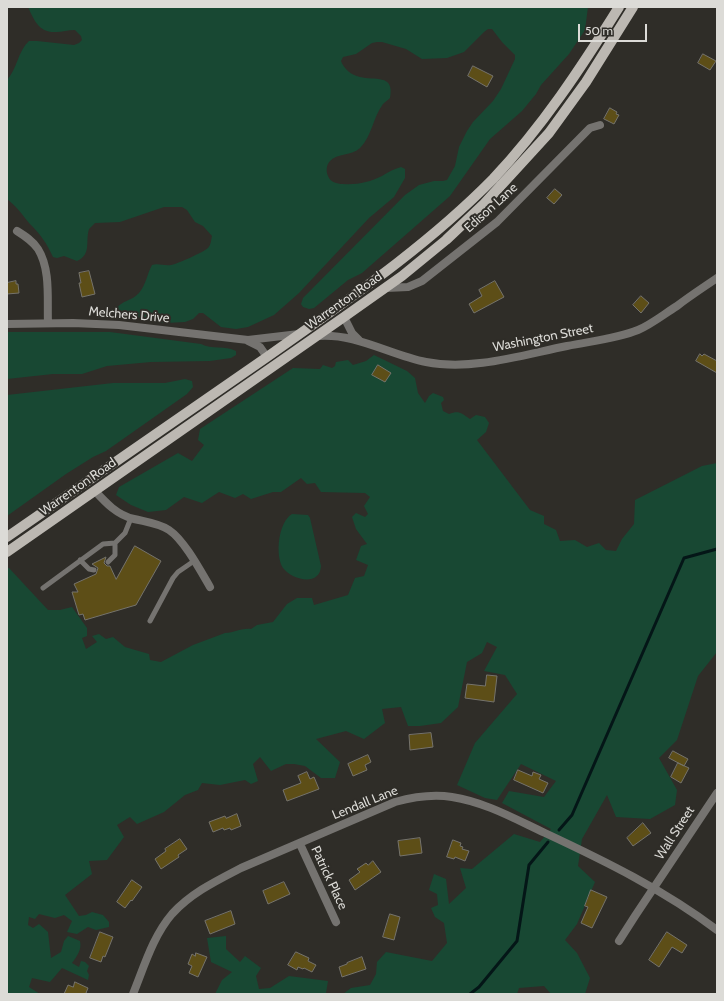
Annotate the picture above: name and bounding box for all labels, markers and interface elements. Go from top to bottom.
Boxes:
scale bar [580,16,649,42]
text: 50 m [585,23,613,38]
street label: Edison Lane [461,180,521,236]
street label: Warrenton Road [303,269,385,333]
street label: Melchers Drive [88,304,170,326]
street label: Washington Street [491,321,595,355]
street label: Warrenton Road [37,455,119,519]
street label: Lendall Lane [330,783,400,823]
street label: Wall Street [652,803,698,863]
street label: Patrick Place [307,844,351,912]

